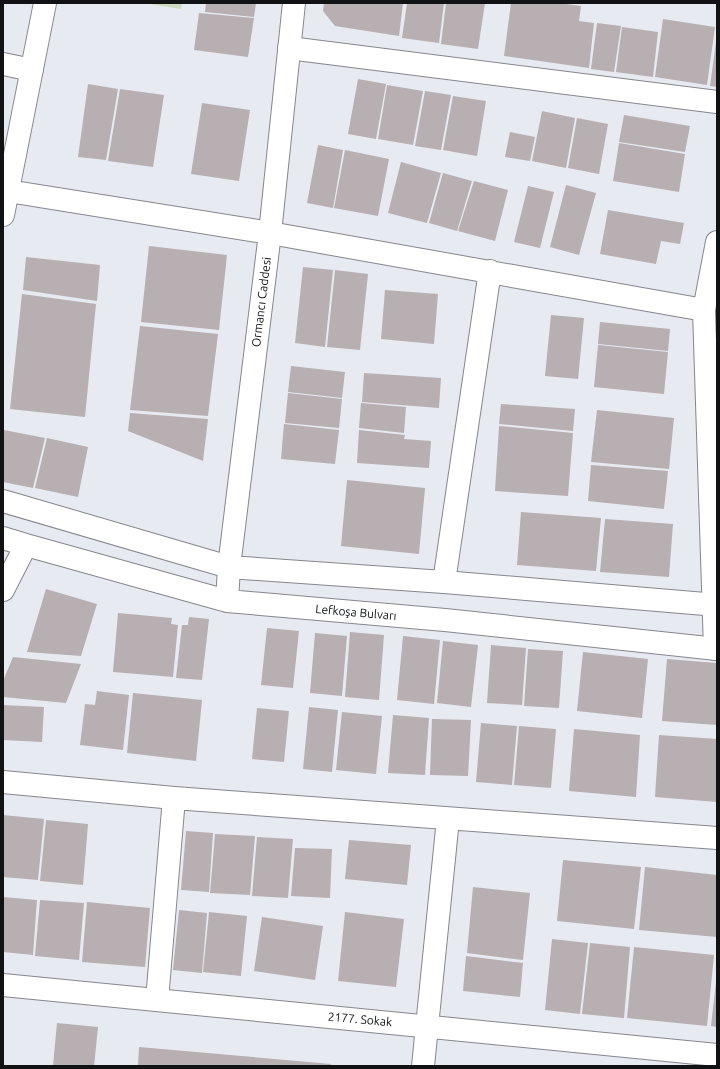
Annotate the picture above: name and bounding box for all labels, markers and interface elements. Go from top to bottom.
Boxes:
street label: Ormancı Caddesi [249,256,273,348]
street label: Lefkoşa Bulvarı [315,602,397,622]
street label: 2177. Sokak [327,1010,393,1028]

